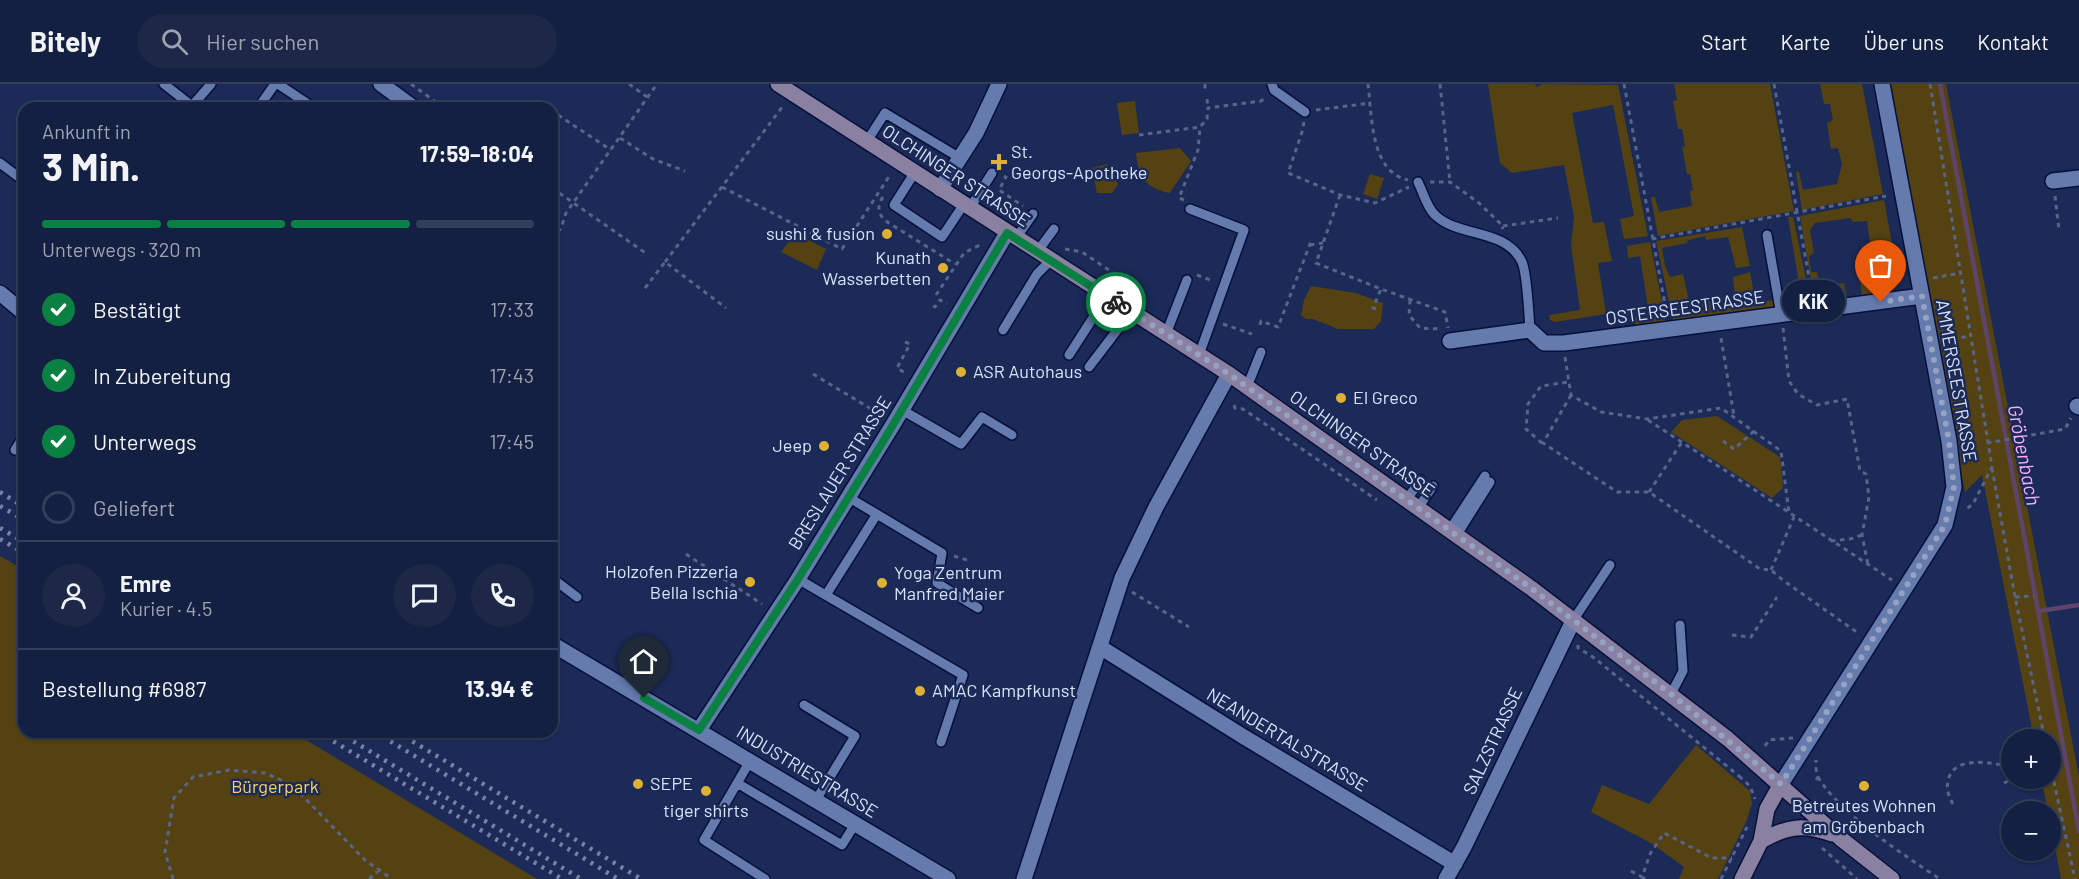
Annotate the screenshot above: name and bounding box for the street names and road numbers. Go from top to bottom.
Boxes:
street label: OLCHINGER STRASSE [879,119,1035,231]
street label: OSTERSEESTRASSE [1604,285,1766,329]
street label: AMMERSEESTRASSE [1932,298,1982,464]
street label: OLCHINGER STRASSE [1286,385,1439,501]
street label: BRESLAUER STRASSE [783,392,895,553]
street label: NEANDERTALSTRASSE [1203,683,1372,796]
street label: SALZSTRASSE [1458,683,1527,798]
street label: INDUSTRIESTRASSE [733,720,882,822]

